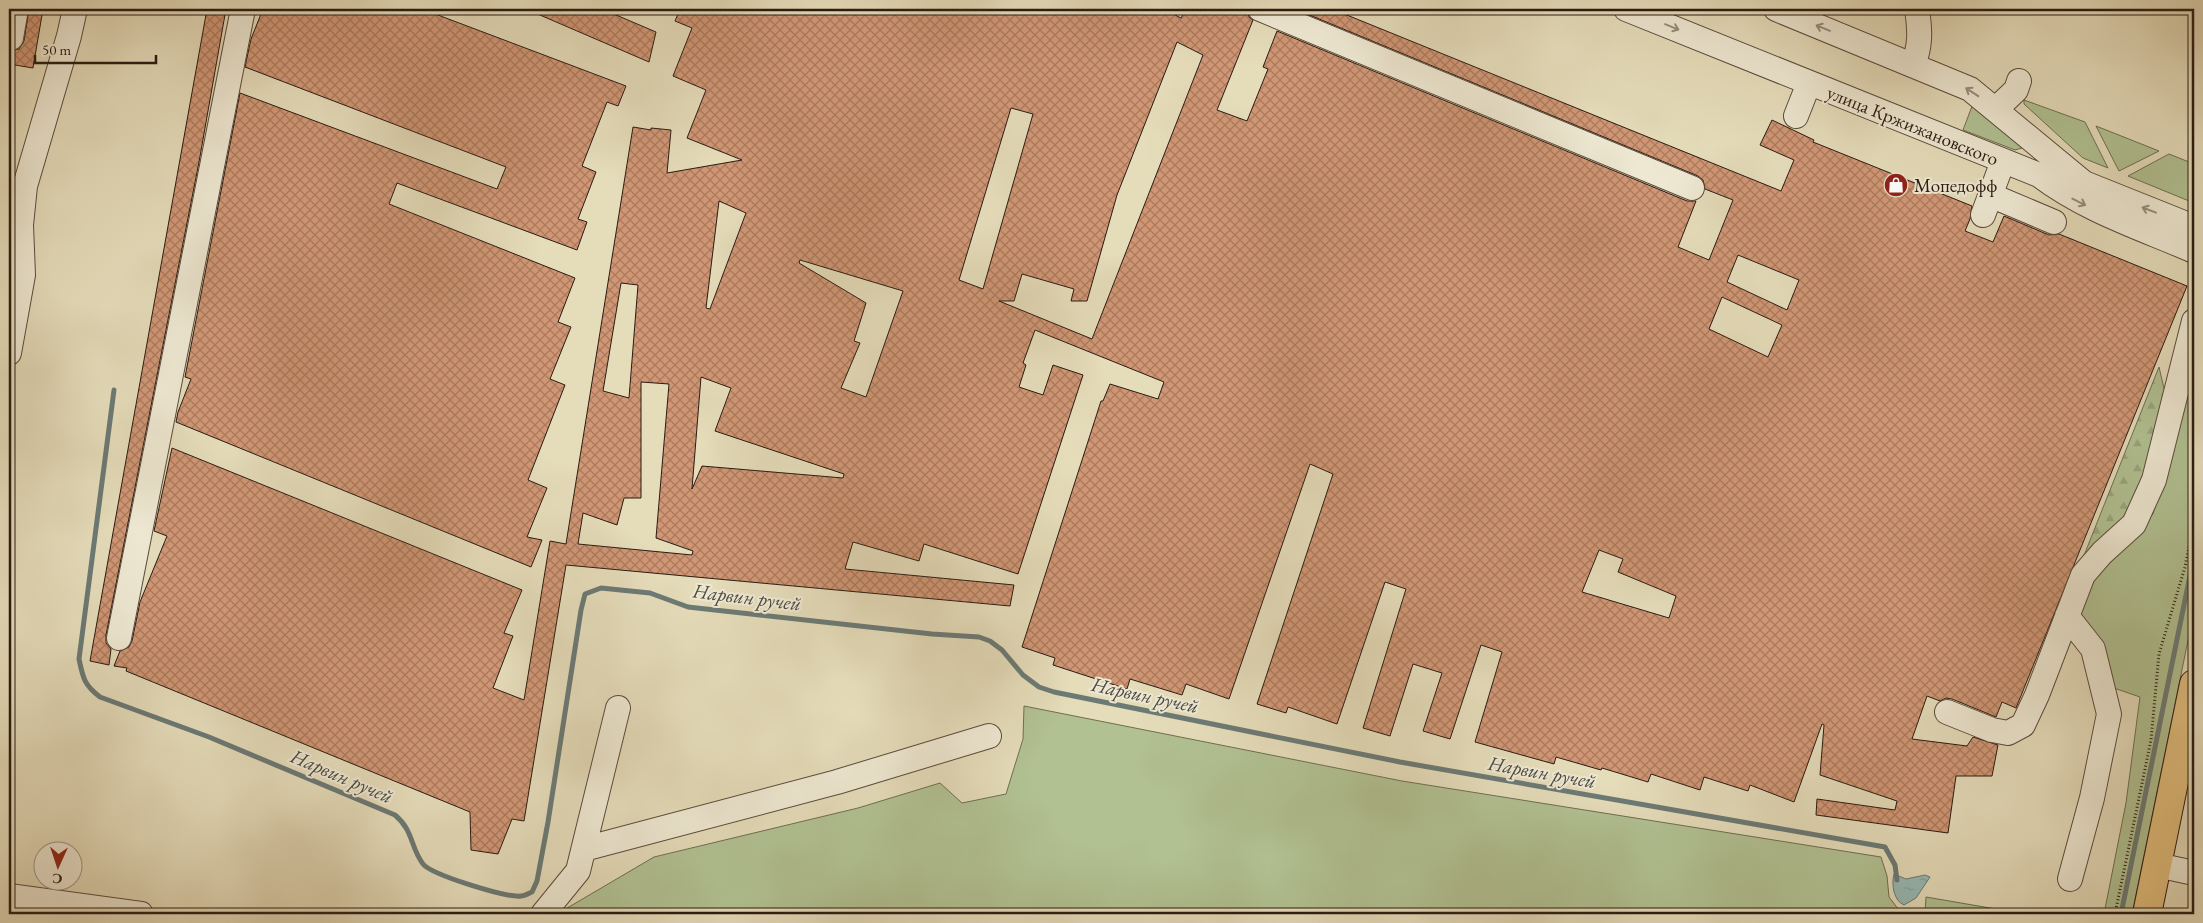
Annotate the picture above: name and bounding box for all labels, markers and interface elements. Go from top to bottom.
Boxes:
one-way arrow [1816,22,1831,32]
one-way arrow [1663,23,1679,32]
scale bar [35,32,156,64]
text: 50 m [42,40,71,59]
street label: улица Кржижановского [1823,80,2002,171]
one-way arrow [1965,86,1979,96]
shop icon: Мопедофф [1883,172,1909,198]
place label: Мопедофф [1914,173,1997,198]
one-way arrow [2071,198,2086,207]
one-way arrow [2142,205,2157,214]
water label: Нарвин ручей [691,577,802,617]
water label: Нарвин ручей [1088,671,1201,719]
water label: Нарвин ручей [286,742,397,809]
water label: Нарвин ручей [1485,750,1598,794]
north arrow [32,840,82,890]
text: С [52,870,63,888]

